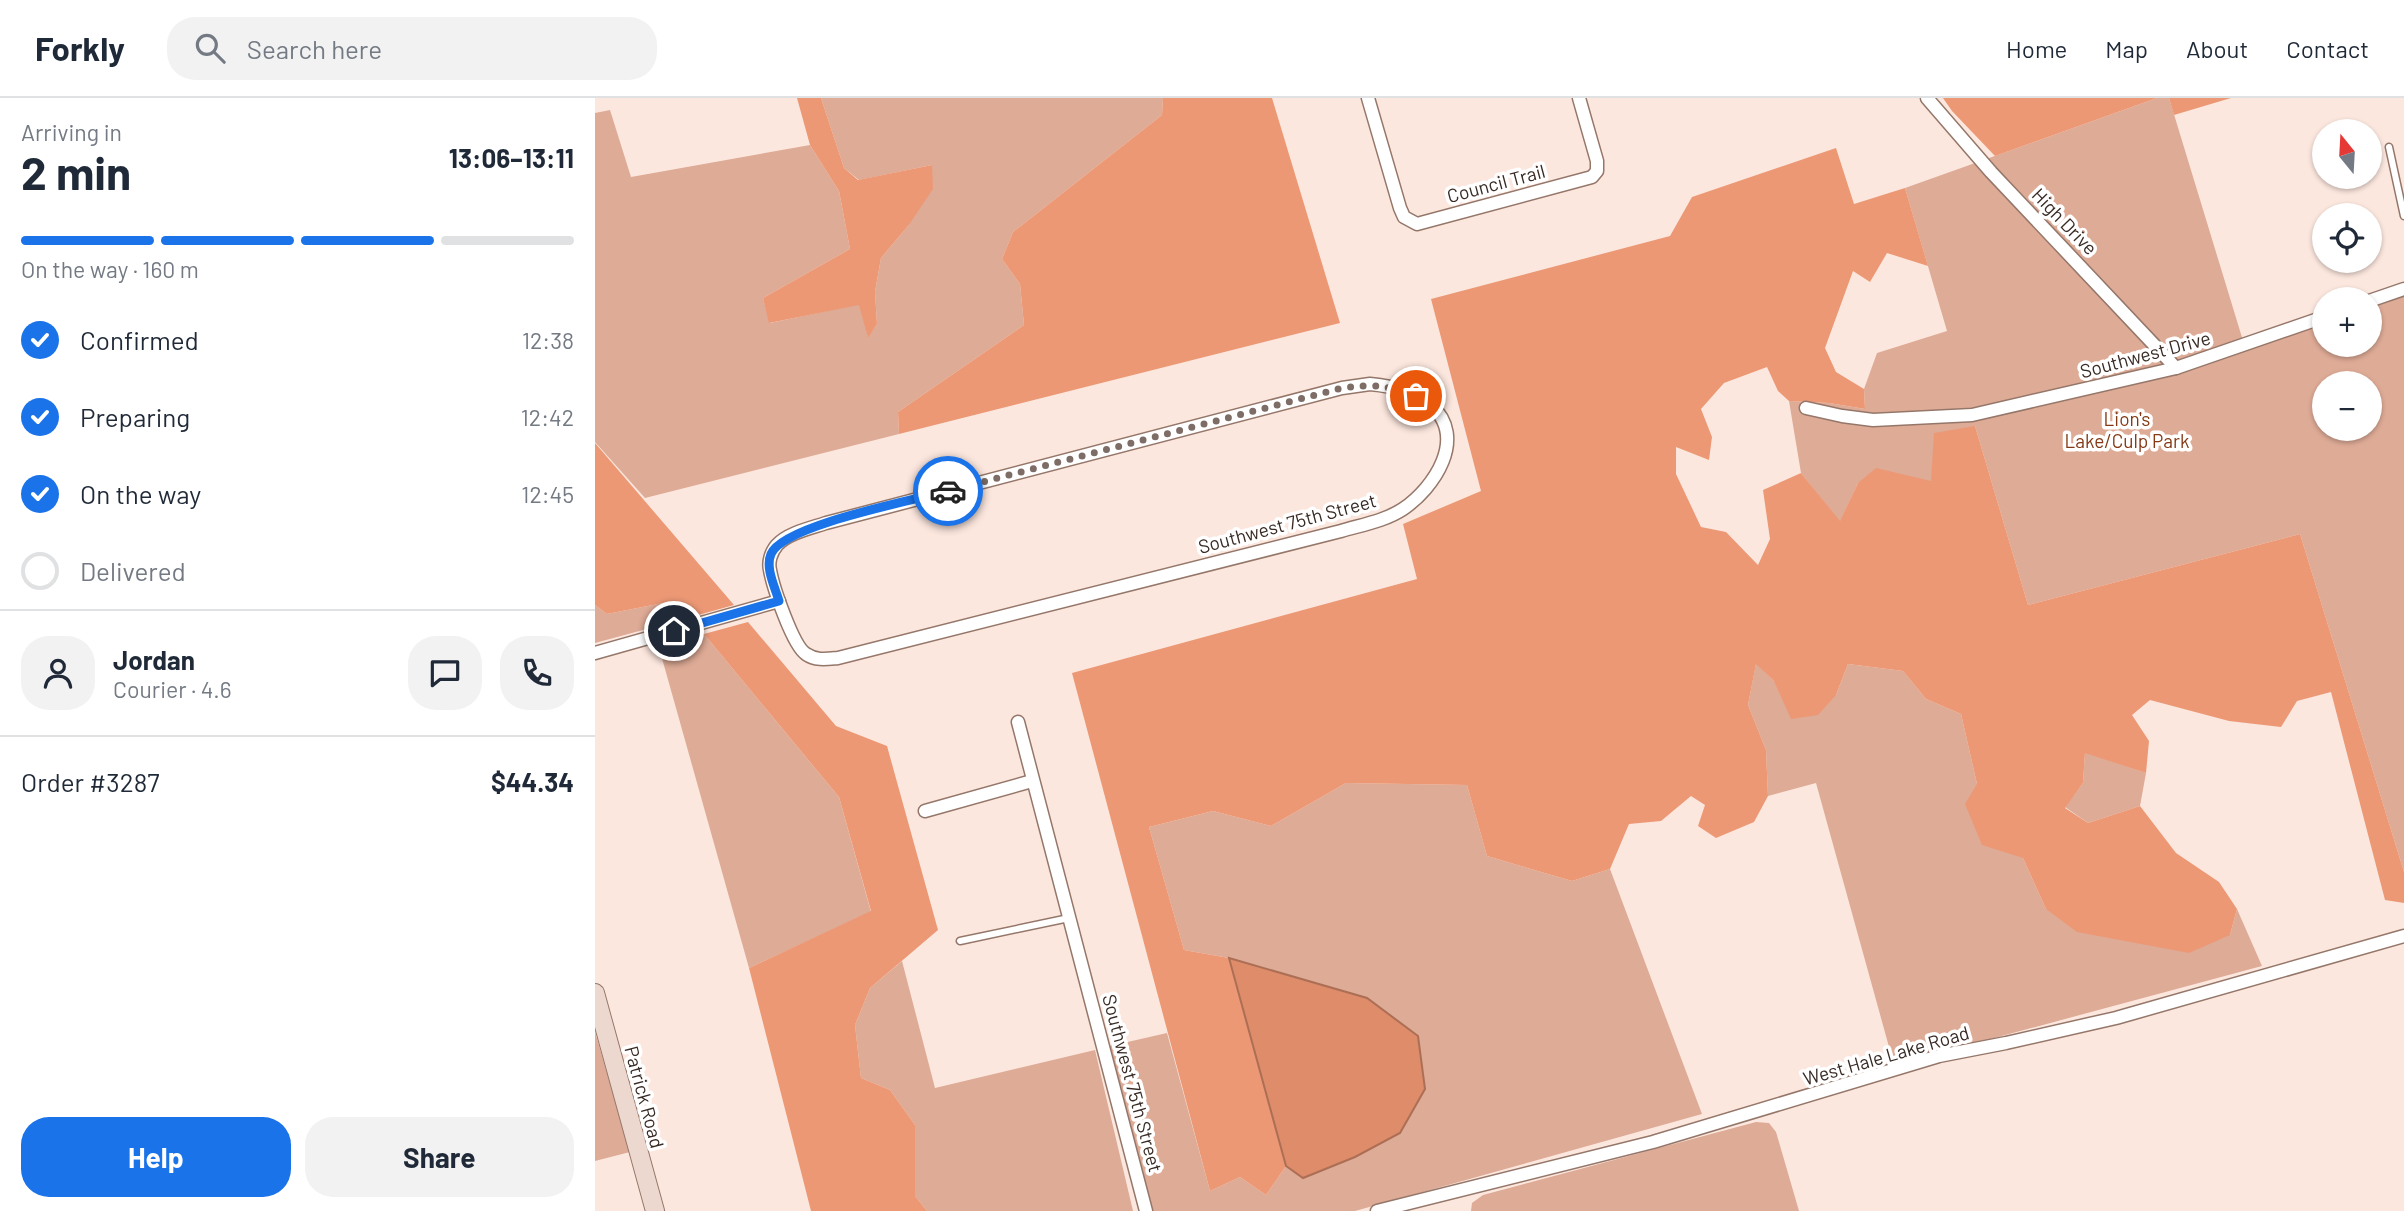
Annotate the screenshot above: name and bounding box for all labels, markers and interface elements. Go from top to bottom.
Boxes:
search box [167,17,657,80]
text: Forkly [35,28,125,68]
icon: search [191,29,229,67]
text: Search here [247,33,382,64]
text: Home [2006,34,2067,63]
text: Map [2105,34,2148,63]
text: About [2186,34,2248,63]
text: Contact [2286,34,2369,63]
text: Arriving in [21,118,122,146]
north arrow [2312,119,2382,189]
map controls [2312,119,2382,441]
text: 13:06–13:11 [449,142,574,173]
text: 2 min [21,144,131,199]
street label: Council Trail [1444,159,1548,207]
street label: High Drive [2028,183,2102,259]
button: locate [2312,203,2382,273]
text: On the way · 160 m [21,255,199,283]
button: + [2312,287,2382,357]
icon: check [21,321,59,359]
text: Confirmed [80,324,199,355]
text: 12:38 [522,326,574,354]
street label: Southwest Drive [2077,326,2213,382]
pin [1386,366,1446,426]
button: − [2312,371,2382,441]
icon: bag [1397,377,1435,415]
icon: check [21,398,59,436]
text: Preparing [80,401,190,432]
text: 12:42 [521,403,574,431]
park label: Lion's Lake/Culp Park [2065,407,2189,452]
courier [913,456,983,526]
icon: car [929,472,967,510]
icon: check [21,475,59,513]
text: On the way [80,478,201,509]
text: 12:45 [521,480,574,508]
street label: Southwest 75th Street [1195,488,1379,558]
text: Delivered [80,555,186,586]
pin [644,601,704,661]
icon: home [655,612,693,650]
button: person [21,636,95,710]
button: chat [408,636,482,710]
button: phone [500,636,574,710]
text: Jordan [113,644,195,675]
text: Courier · 4.6 [113,675,232,703]
text: Order #3287 [21,766,160,797]
text: $44.34 [491,766,574,797]
street label: Southwest 75th Street [1098,991,1168,1175]
street label: West Hale Lake Road [1800,1020,1972,1090]
street label: Patrick Road [620,1043,670,1151]
button: Help [21,1117,291,1197]
button: Share [305,1117,574,1197]

